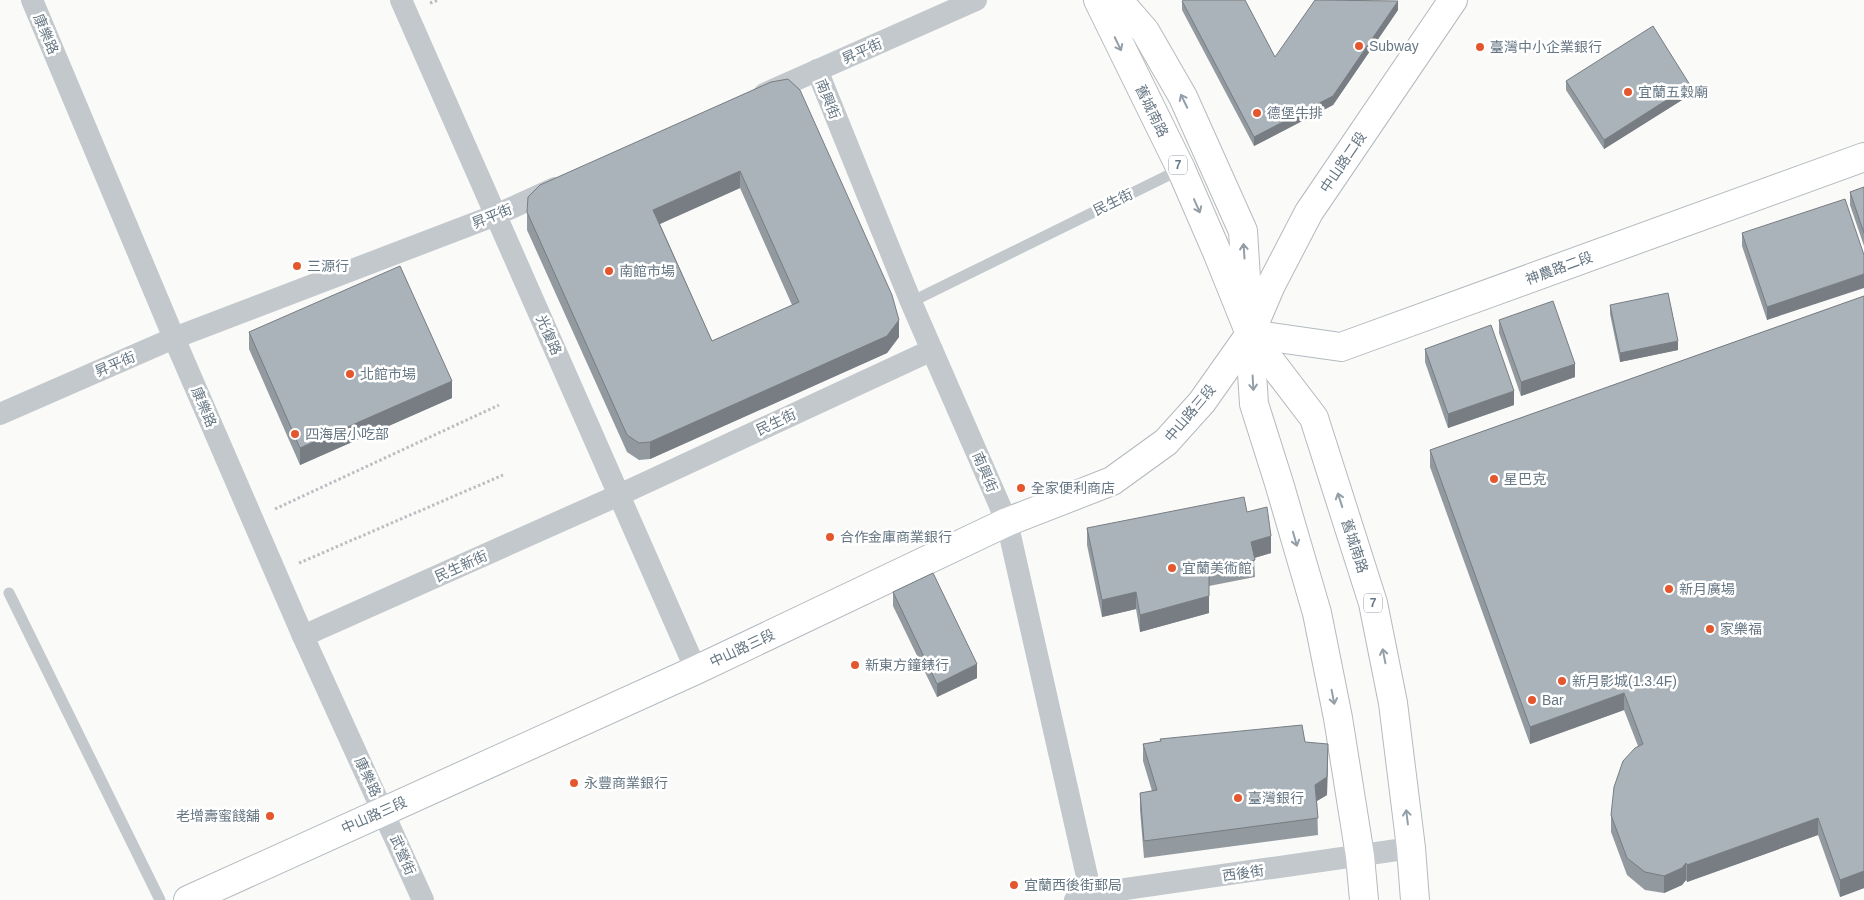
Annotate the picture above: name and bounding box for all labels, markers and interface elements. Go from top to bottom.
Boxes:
street label: 康樂路 [30,12,62,56]
street label: 昇平街 [840,35,884,67]
one-way arrow [1114,36,1123,51]
place label: Subway [1369,38,1419,54]
place label: 臺灣中小企業銀行 [1490,39,1602,55]
marker: Subway [1353,40,1365,52]
marker: 臺灣中小企業銀行 [1474,41,1486,53]
street label: 南興街 [813,77,843,121]
street label: 舊城南路 [1133,82,1171,140]
place label: 宜蘭五穀廟 [1638,84,1708,100]
marker: 宜蘭五穀廟 [1622,86,1634,98]
one-way arrow [1179,94,1189,109]
place label: 德堡牛排 [1267,105,1323,121]
marker: 德堡牛排 [1251,107,1263,119]
street label: 中山路二段 [1317,129,1369,195]
road number: 7 [1169,156,1187,174]
street label: 民生街 [1091,186,1135,218]
one-way arrow [1193,198,1202,213]
street label: 昇平街 [470,201,514,231]
one-way arrow [1240,243,1249,259]
street label: 神農路二段 [1523,249,1595,287]
place label: 三源行 [307,258,349,274]
marker: 三源行 [291,260,303,272]
place label: 南館市場 [619,263,675,279]
marker: 南館市場 [603,265,615,277]
street label: 光復路 [533,313,565,357]
street label: 昇平街 [93,348,137,380]
place label: 北館市場 [360,366,416,382]
marker: 北館市場 [344,368,356,380]
one-way arrow [1248,375,1257,391]
street label: 中山路三段 [1161,381,1219,445]
street label: 康樂路 [188,385,220,429]
street label: 民生街 [754,406,798,438]
place label: 四海居小吃部 [305,426,389,442]
marker: 四海居小吃部 [289,428,301,440]
street label: 南興街 [969,450,1001,494]
place label: 星巴克 [1504,471,1546,487]
marker: 星巴克 [1488,473,1500,485]
place label: 全家便利商店 [1031,480,1115,496]
marker: 全家便利商店 [1015,482,1027,494]
one-way arrow [1335,492,1345,508]
street label: 舊城南路 [1339,517,1371,575]
place label: 合作金庫商業銀行 [840,529,952,545]
marker: 合作金庫商業銀行 [824,531,836,543]
one-way arrow [1291,531,1301,547]
street label: 民生新街 [432,547,490,585]
place label: 宜蘭美術館 [1182,560,1252,576]
marker: 宜蘭美術館 [1166,562,1178,574]
place label: 新月廣場 [1679,581,1735,597]
marker: 新月廣場 [1663,583,1675,595]
road number: 7 [1364,594,1382,612]
place label: 家樂福 [1720,621,1762,637]
marker: 家樂福 [1704,623,1716,635]
street label: 中山路三段 [707,626,777,670]
one-way arrow [1379,648,1388,664]
place label: 新東方鐘錶行 [865,657,949,673]
marker: 新東方鐘錶行 [849,659,861,671]
place label: 新月影城(1.3.4F) [1572,673,1677,689]
marker: 新月影城(1.3.4F) [1556,675,1568,687]
one-way arrow [1329,689,1339,705]
place label: Bar [1542,692,1564,708]
marker: Bar [1526,694,1538,706]
street label: 康樂路 [352,755,384,799]
place label: 永豐商業銀行 [584,775,668,791]
marker: 永豐商業銀行 [568,777,580,789]
place label: 臺灣銀行 [1248,790,1304,806]
marker: 臺灣銀行 [1232,792,1244,804]
street label: 中山路三段 [339,793,409,837]
place label: 老增壽蜜餞舖 [176,808,260,824]
one-way arrow [1402,809,1412,825]
marker: 老增壽蜜餞舖 [264,810,276,822]
street label: 武營街 [387,833,419,877]
street label: 西後街 [1221,862,1265,884]
place label: 宜蘭西後街郵局 [1024,877,1122,893]
marker: 宜蘭西後街郵局 [1008,879,1020,891]

